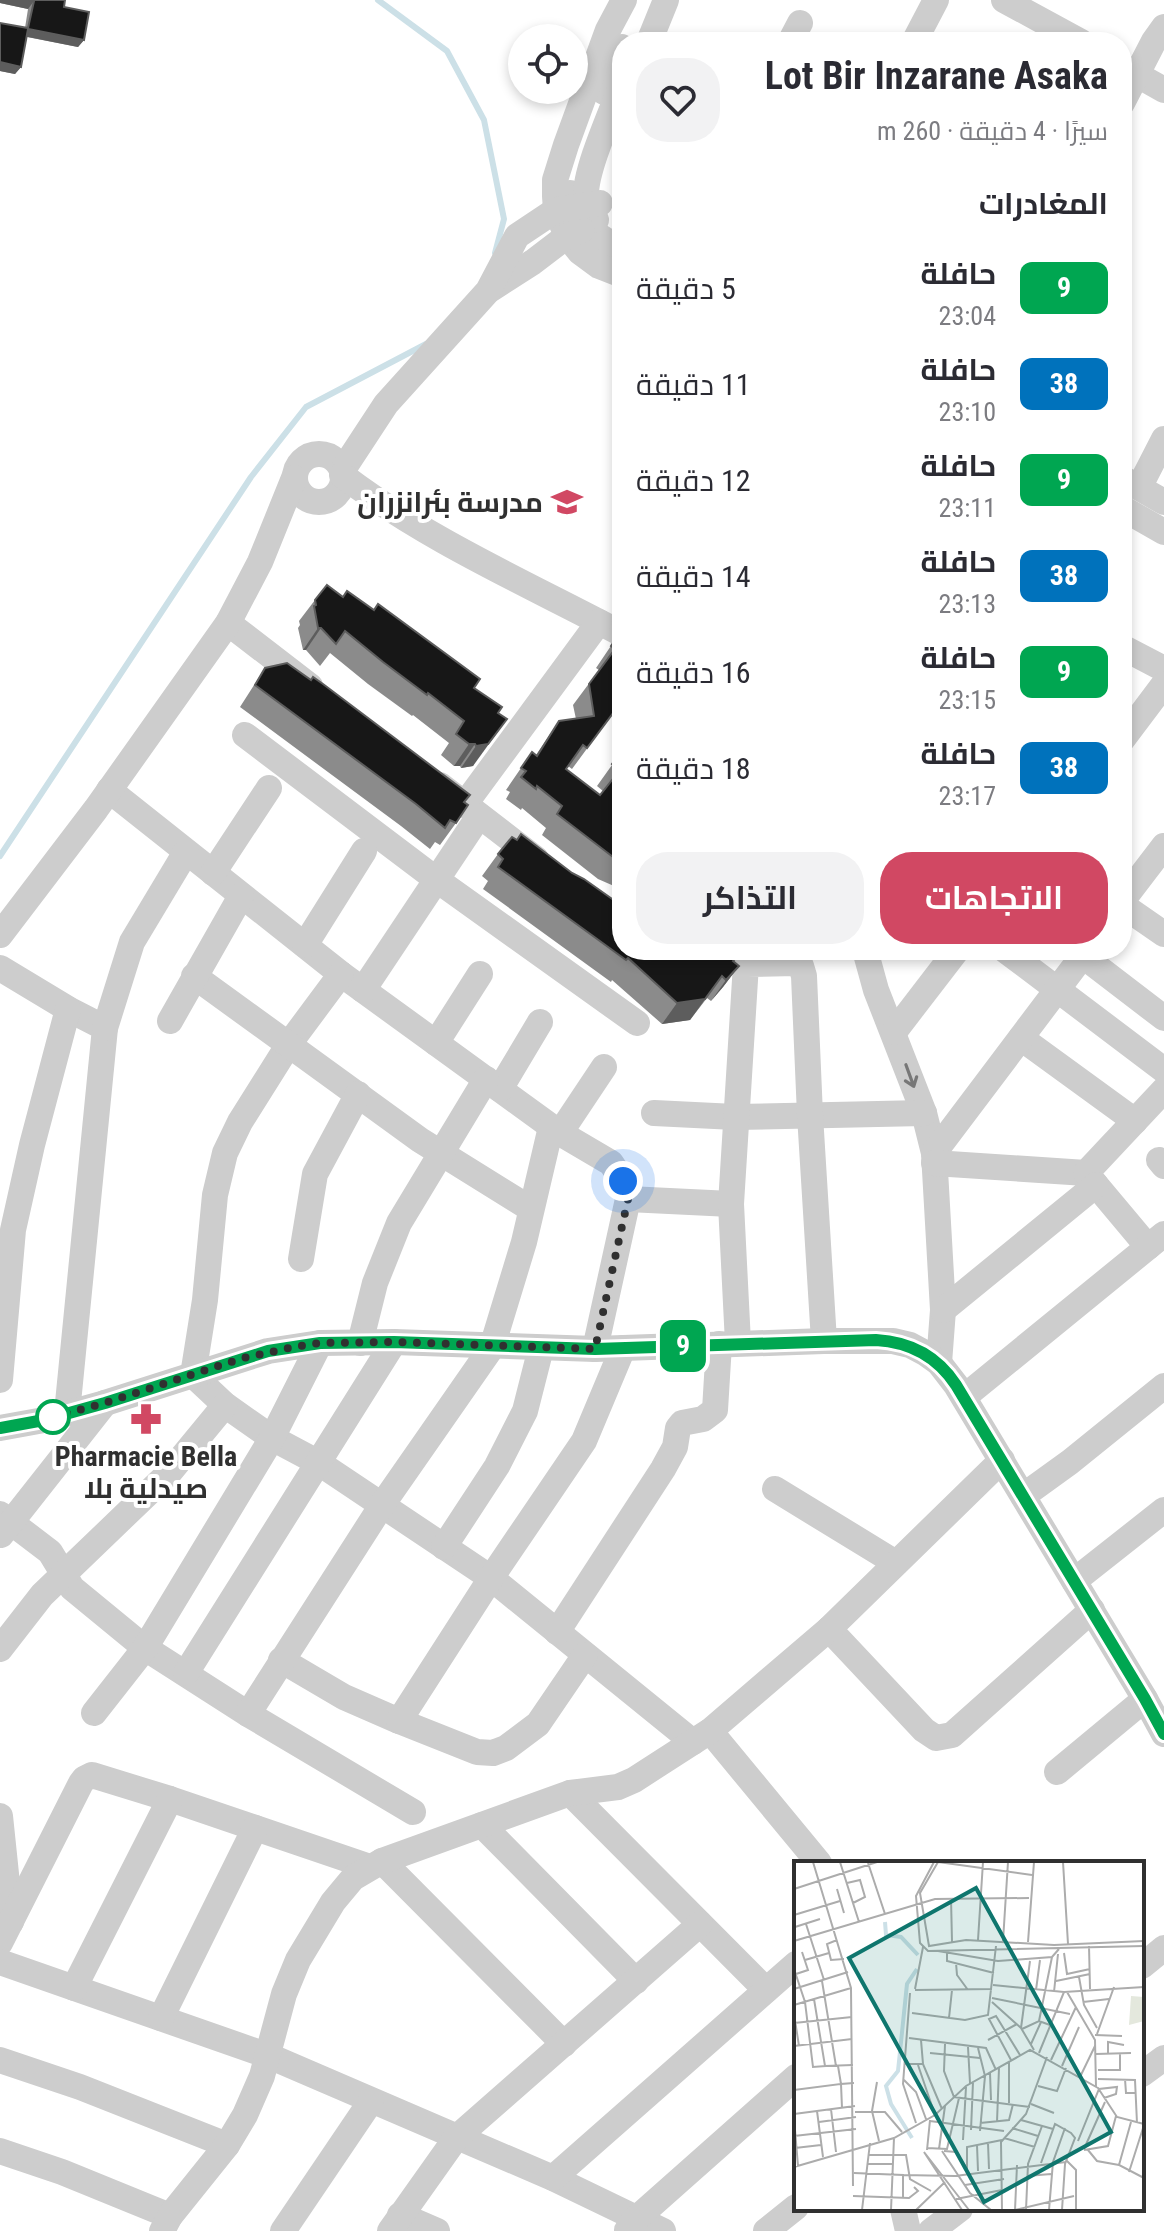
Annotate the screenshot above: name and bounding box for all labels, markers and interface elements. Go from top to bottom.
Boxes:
map controls [508,24,588,104]
button: locate [508,24,588,104]
text: Lot Bir Inzarane Asaka [765,54,1108,98]
button: heart [636,58,720,142]
text: سيرًا · 4 دقيقة · 260 m [877,116,1108,146]
text: المغادرات [979,186,1108,221]
text: حافلة [921,256,996,291]
text: 5 دقيقة [636,271,736,306]
text: 9 [1057,271,1071,304]
text: 23:04 [939,301,996,331]
text: حافلة [921,352,996,387]
text: 11 دقيقة [636,367,751,402]
text: 38 [1050,367,1078,400]
text: 23:10 [939,397,996,427]
text: حافلة [921,448,996,483]
text: 12 دقيقة [636,463,751,498]
text: 9 [1057,463,1071,496]
school or university icon: مدرسة بئرانزران [550,485,584,519]
place label: مدرسة بئرانزران [357,486,543,519]
text: 23:11 [939,493,996,523]
text: حافلة [921,544,996,579]
text: 14 دقيقة [636,559,751,594]
text: 38 [1050,559,1078,592]
text: 23:13 [939,589,996,619]
text: حافلة [921,640,996,675]
text: 16 دقيقة [636,655,751,690]
text: 9 [1057,655,1071,688]
text: 23:15 [939,685,996,715]
text: حافلة [921,736,996,771]
text: 18 دقيقة [636,751,751,786]
text: 38 [1050,751,1078,784]
text: 23:17 [939,781,996,811]
button: التذاكر [636,852,864,944]
button: الاتجاهات [880,852,1108,944]
one-way arrow [904,1063,919,1088]
your location [603,1161,643,1201]
line badge: 9 [657,1320,709,1372]
text: 9 [676,1329,690,1362]
unlabelled marker [36,1400,70,1434]
pharmacy icon: Pharmacie Bella صيدلية بلا [129,1402,163,1436]
place label: Pharmacie Bella صيدلية بلا [55,1440,237,1505]
inset map [794,1861,1144,2211]

